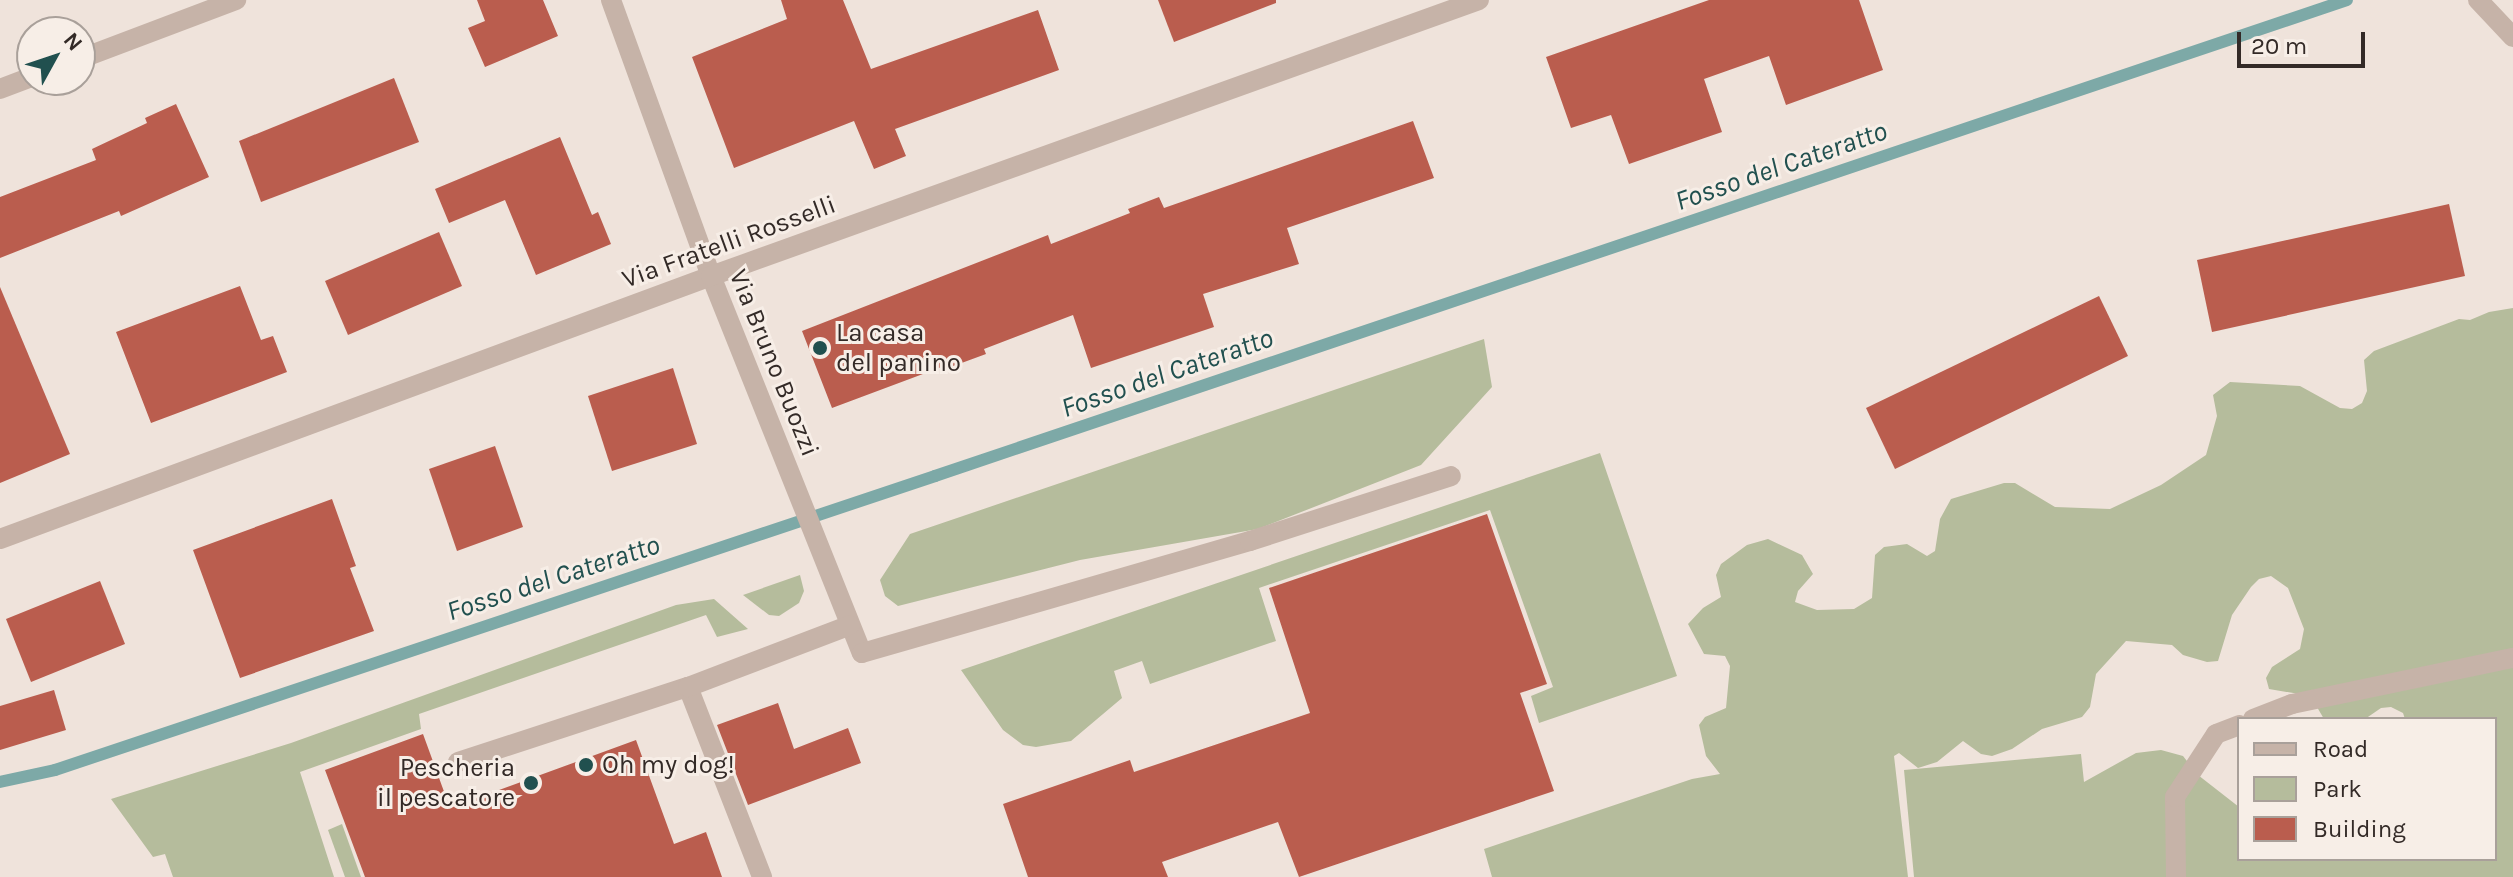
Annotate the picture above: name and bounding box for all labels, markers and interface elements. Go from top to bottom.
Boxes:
north arrow [16,16,96,96]
scale bar [2241,16,2369,66]
text: N [58,27,88,56]
text: 20 m [2251,32,2307,60]
water label: Fosso del Cateratto [1671,114,1891,218]
street label: Via Fratelli Rosselli [618,189,840,295]
street label: Via Bruno Buozzi [722,265,826,461]
place label: La casa del panino [836,317,961,378]
water label: Fosso del Cateratto [1057,321,1277,425]
marker: La casa del panino [811,339,829,357]
water label: Fosso del Cateratto [442,528,664,628]
legend [2237,717,2497,861]
text: Road [2313,735,2368,763]
place label: Oh my dog! [602,749,735,781]
place label: Pescheria il pescatore [377,752,515,814]
marker: Oh my dog! [577,756,595,774]
marker: Pescheria il pescatore [522,774,540,792]
text: Park [2313,775,2362,803]
text: Building [2313,815,2406,843]

